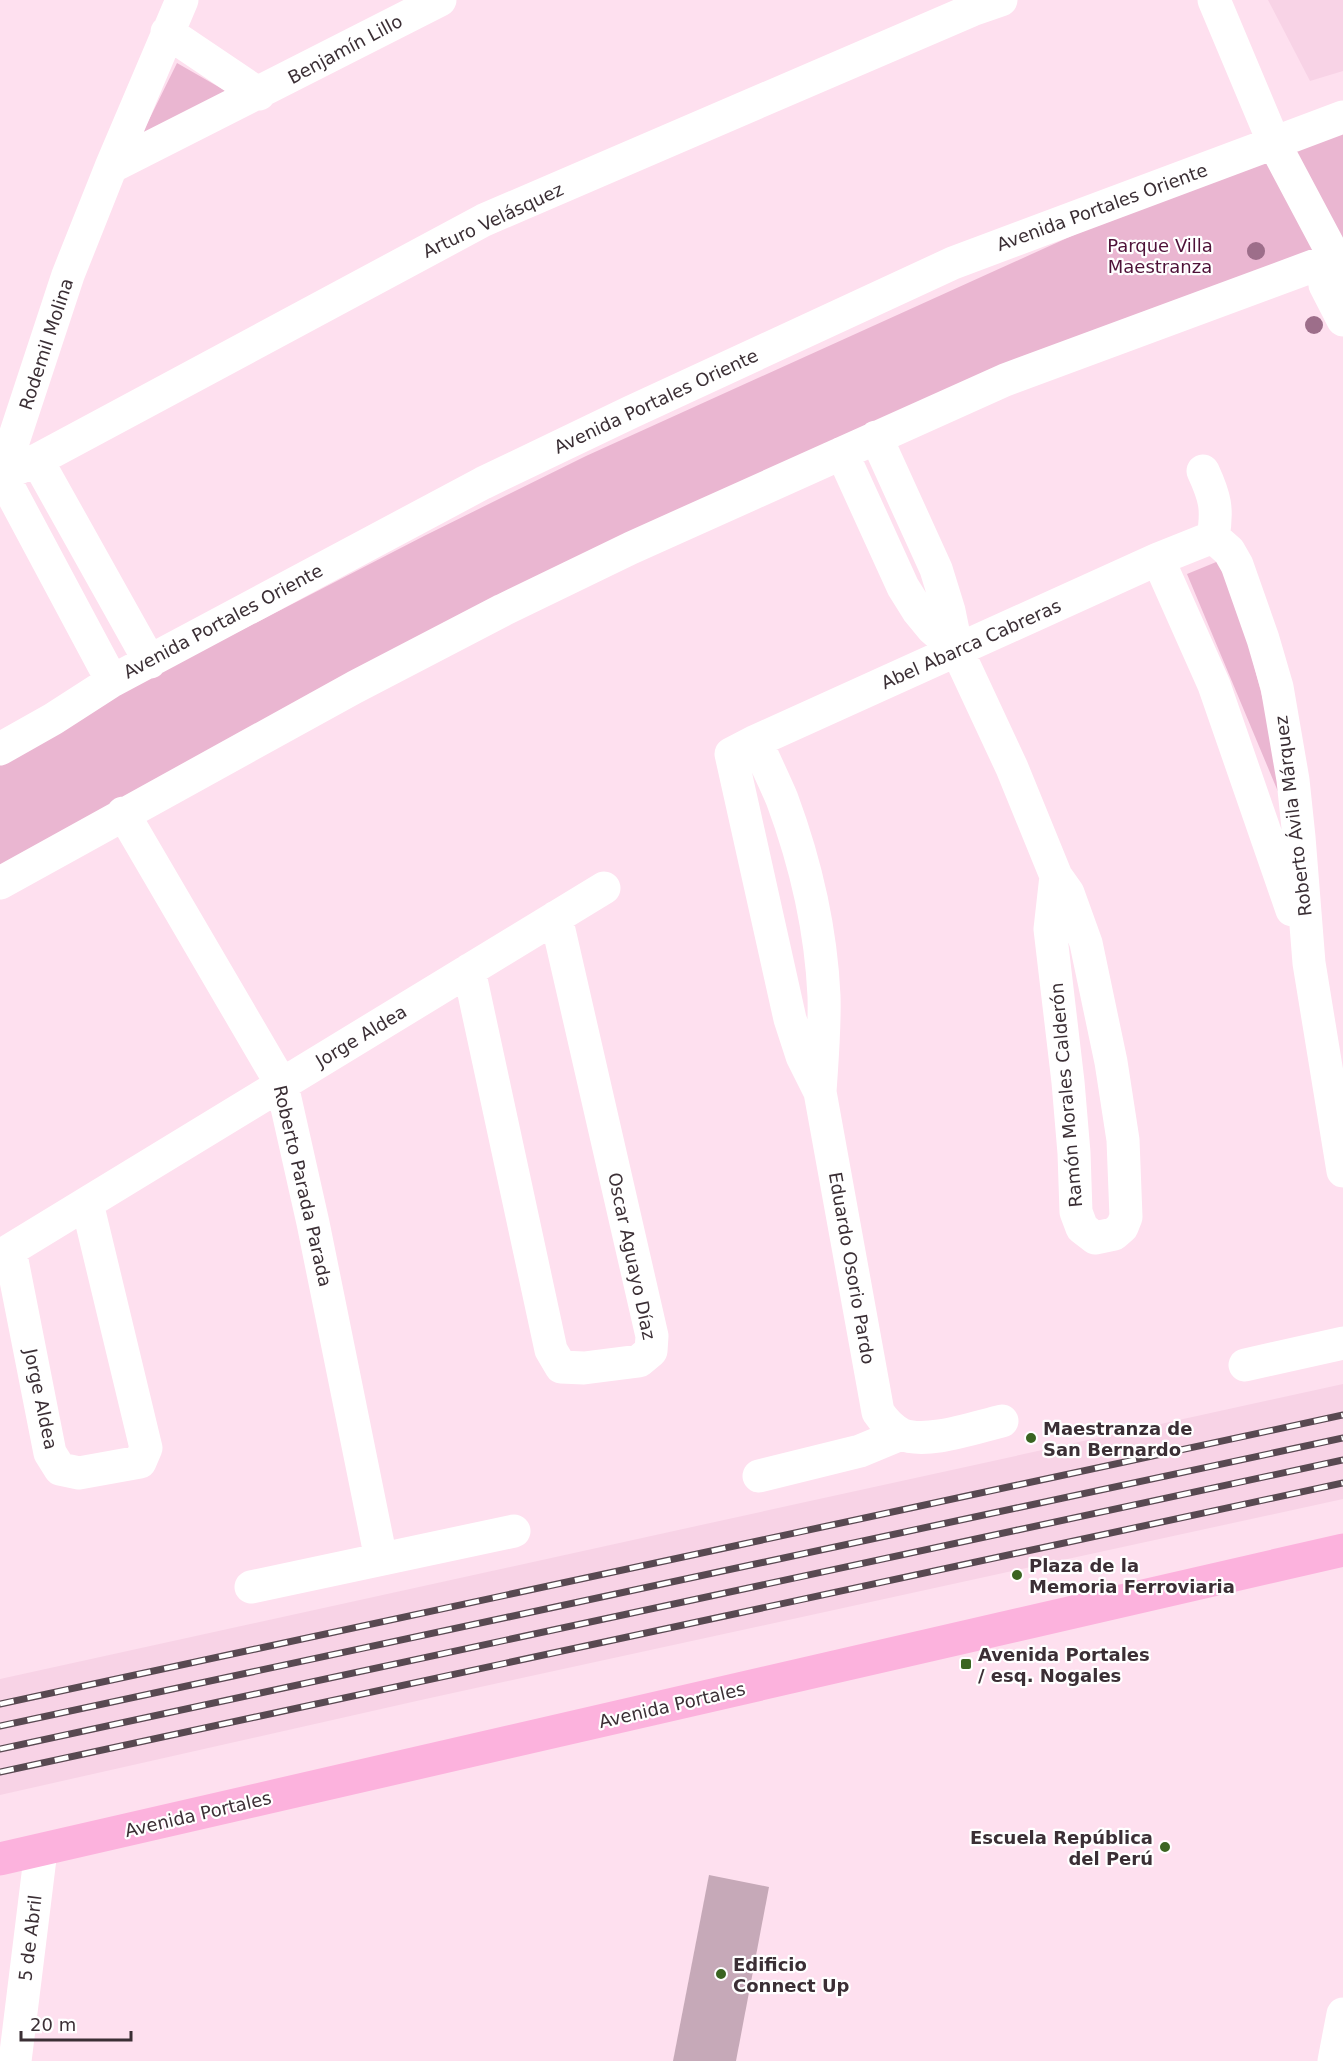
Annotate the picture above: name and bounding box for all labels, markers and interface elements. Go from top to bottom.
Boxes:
street label: Benjamín Lillo [284,10,406,88]
street label: Avenida Portales Oriente [994,159,1210,255]
street label: Arturo Velásquez [419,178,567,262]
park label: Parque Villa Maestranza [1107,235,1213,277]
street label: Rodemil Molina [15,275,77,413]
street label: Avenida Portales Oriente [551,344,761,458]
street label: Avenida Portales Oriente [120,559,326,683]
street label: Abel Abarca Cabreras [878,595,1064,693]
street label: Roberto Ávila Márquez [1270,714,1316,918]
street label: Ramón Morales Calderón [1046,982,1086,1208]
street label: Jorge Aldea [311,1001,410,1072]
street label: Roberto Parada Parada [270,1083,336,1289]
street label: Oscar Aguayo Díaz [604,1170,660,1342]
street label: Eduardo Osorio Pardo [825,1170,879,1366]
street label: Jorge Aldea [20,1346,62,1451]
place label: Maestranza de San Bernardo [1043,1418,1192,1460]
marker: Maestranza de San Bernardo [1024,1431,1038,1445]
place label: Plaza de la Memoria Ferroviaria [1029,1555,1235,1597]
marker: Plaza de la Memoria Ferroviaria [1010,1568,1024,1582]
place label: Avenida Portales / esq. Nogales [978,1644,1150,1686]
marker: Avenida Portales / esq. Nogales [959,1657,973,1671]
street label: Avenida Portales [597,1678,747,1732]
street label: Avenida Portales [123,1787,273,1841]
place label: Escuela República del Perú [970,1827,1153,1869]
marker: Escuela República del Perú [1158,1840,1172,1854]
street label: 5 de Abril [14,1894,46,1982]
place label: Edificio Connect Up [733,1954,850,1996]
marker: Edificio Connect Up [714,1967,728,1981]
scale bar [21,2004,130,2042]
text: 20 m [30,2014,76,2035]

